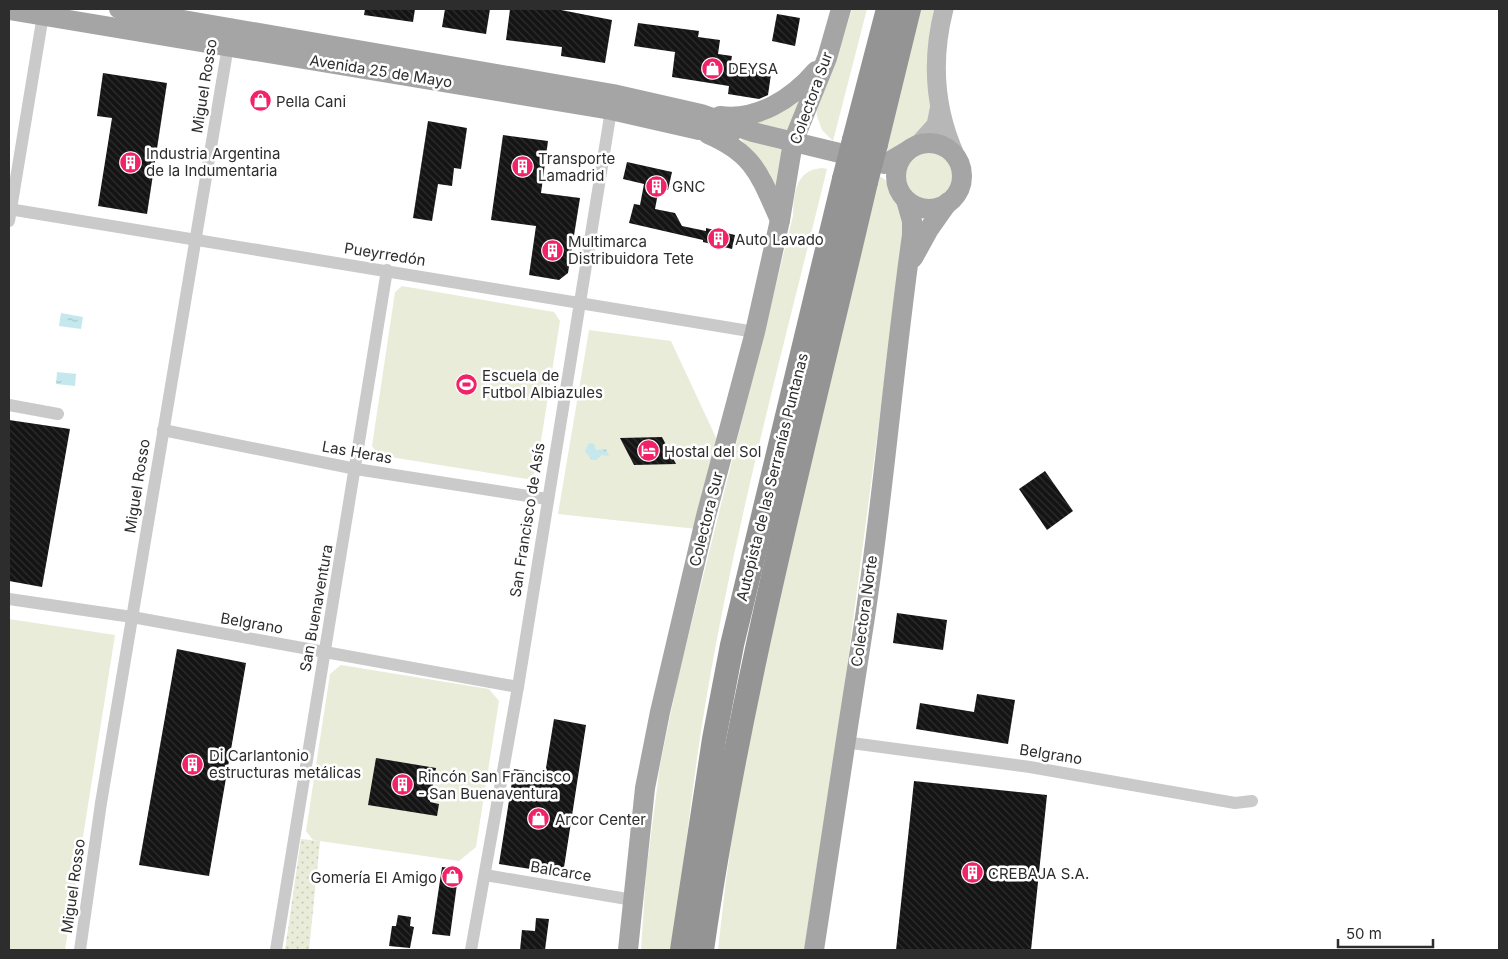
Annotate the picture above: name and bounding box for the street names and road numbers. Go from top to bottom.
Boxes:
street label: Miguel Rosso [187,38,221,134]
street label: Colectora Sur [785,49,837,147]
street label: Avenida 25 de Mayo [308,50,454,92]
street label: Pueyrredón [343,238,427,270]
street label: Autopista de las Serranías Puntanas [732,351,812,603]
street label: Las Heras [320,436,394,468]
street label: Miguel Rosso [120,438,154,534]
street label: San Francisco de Asís [505,441,549,599]
street label: Colectora Sur [685,469,727,568]
street label: San Buenaventura [295,543,337,673]
street label: Colectora Norte [847,554,881,668]
street label: Belgrano [219,608,285,638]
street label: Belgrano [1018,740,1084,768]
street label: Miguel Rosso [57,838,89,934]
street label: Balcarce [529,857,593,885]

